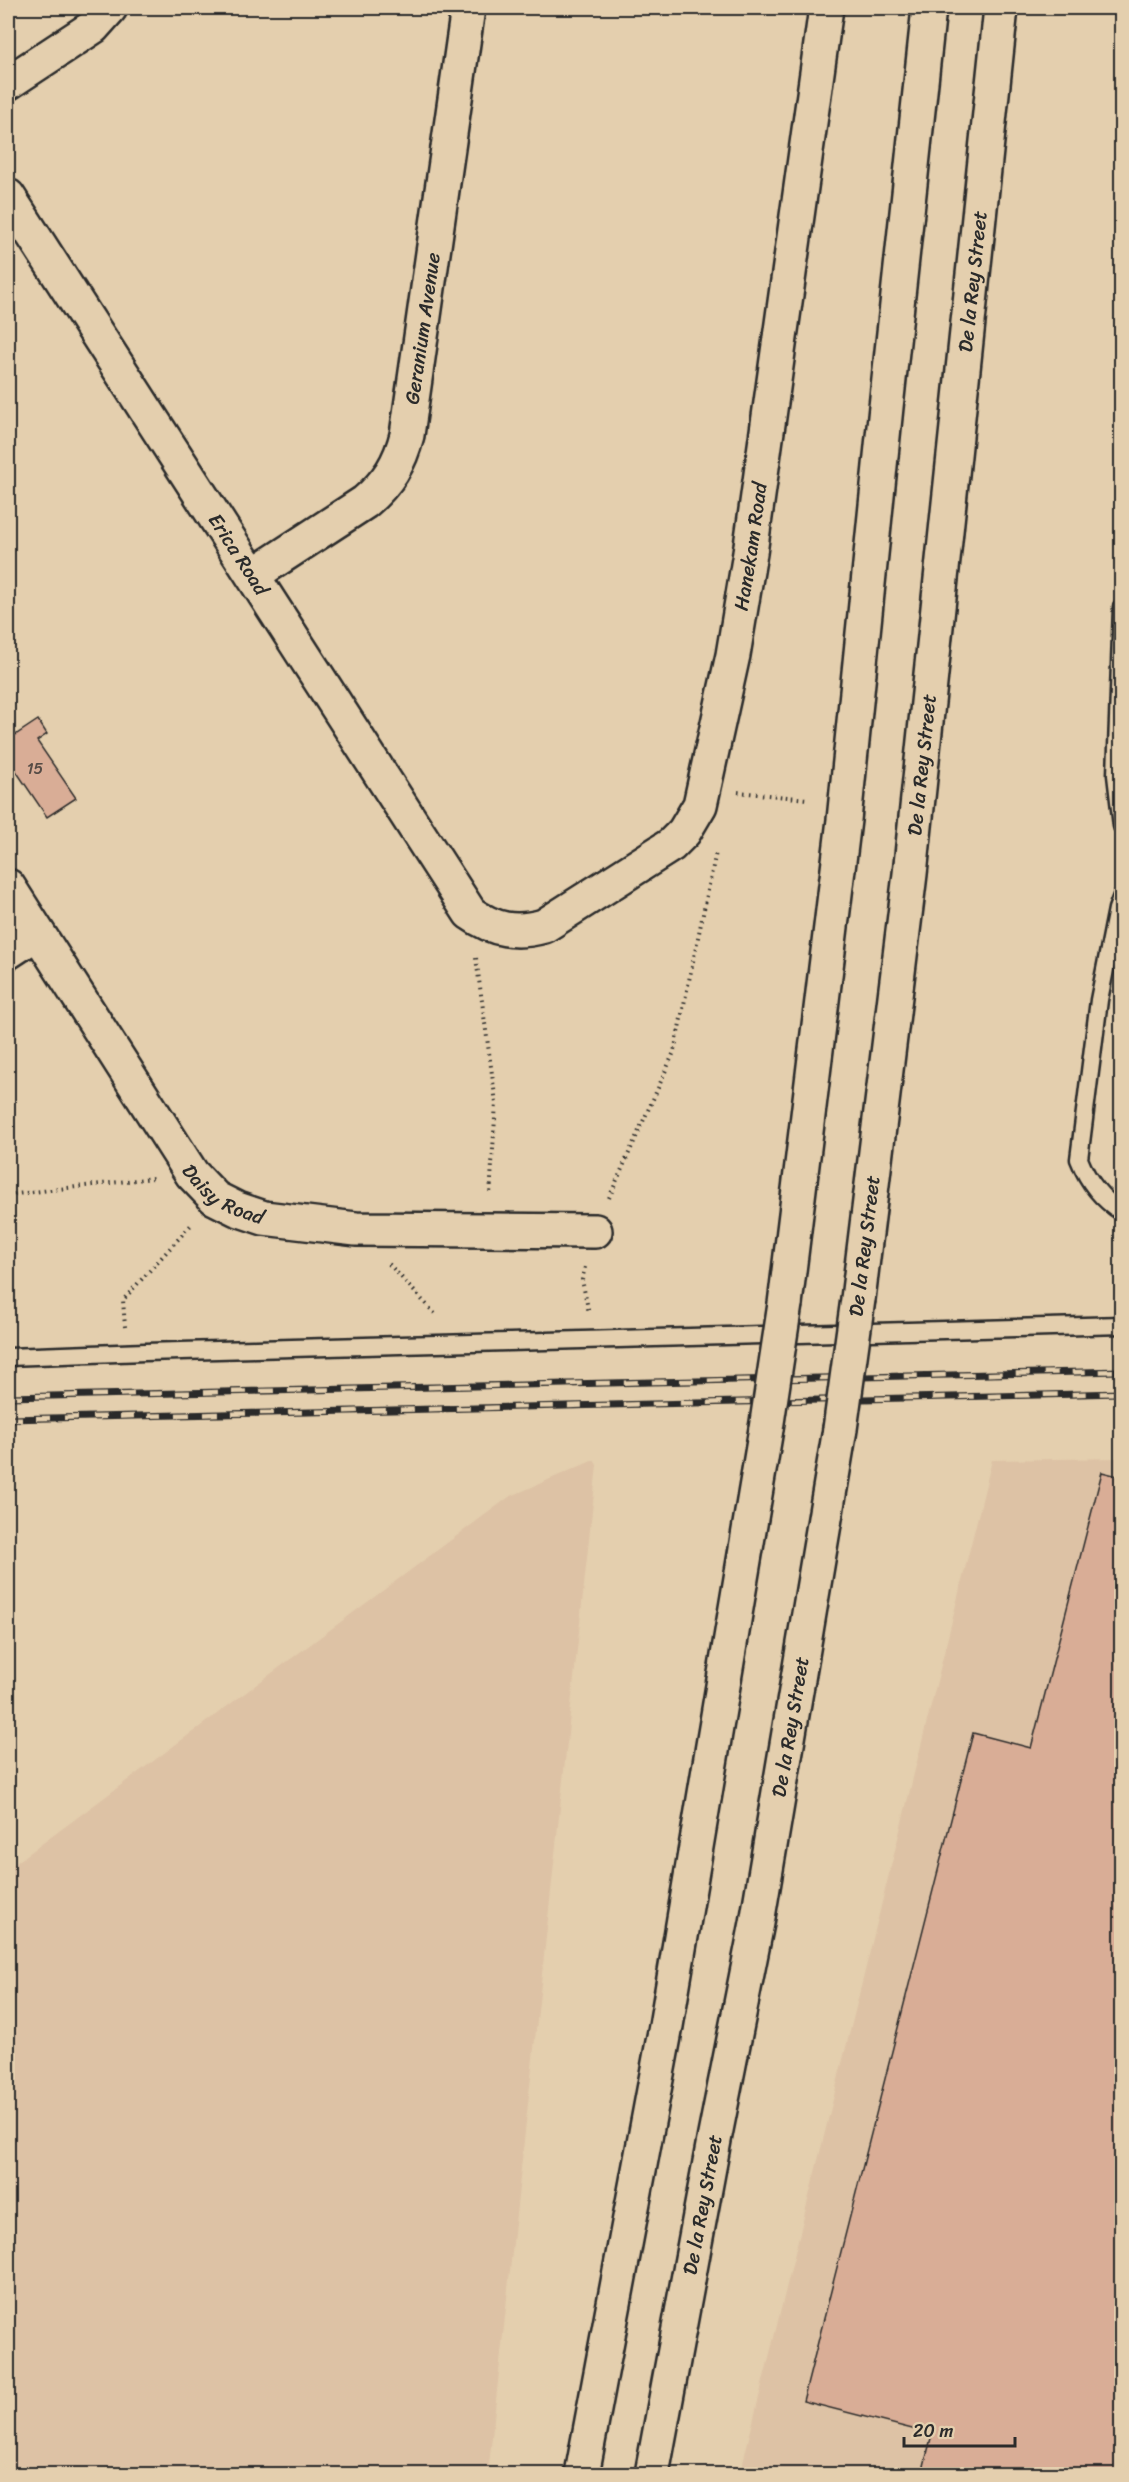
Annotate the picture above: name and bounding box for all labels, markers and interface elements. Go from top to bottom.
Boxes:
street label: De la Rey Street [948,209,998,354]
street label: Geranium Avenue [395,250,451,407]
street label: Hanekam Road [724,479,778,613]
street label: Erica Road [198,506,279,604]
street label: De la Rey Street [897,692,947,837]
house number: 15 [27,754,44,783]
street label: Daisy Road [172,1157,270,1235]
street label: De la Rey Street [838,1173,891,1319]
street label: De la Rey Street [761,1654,820,1800]
street label: De la Rey Street [672,2131,733,2278]
scale bar [904,2410,1015,2448]
text: 20 m [913,2415,953,2447]

